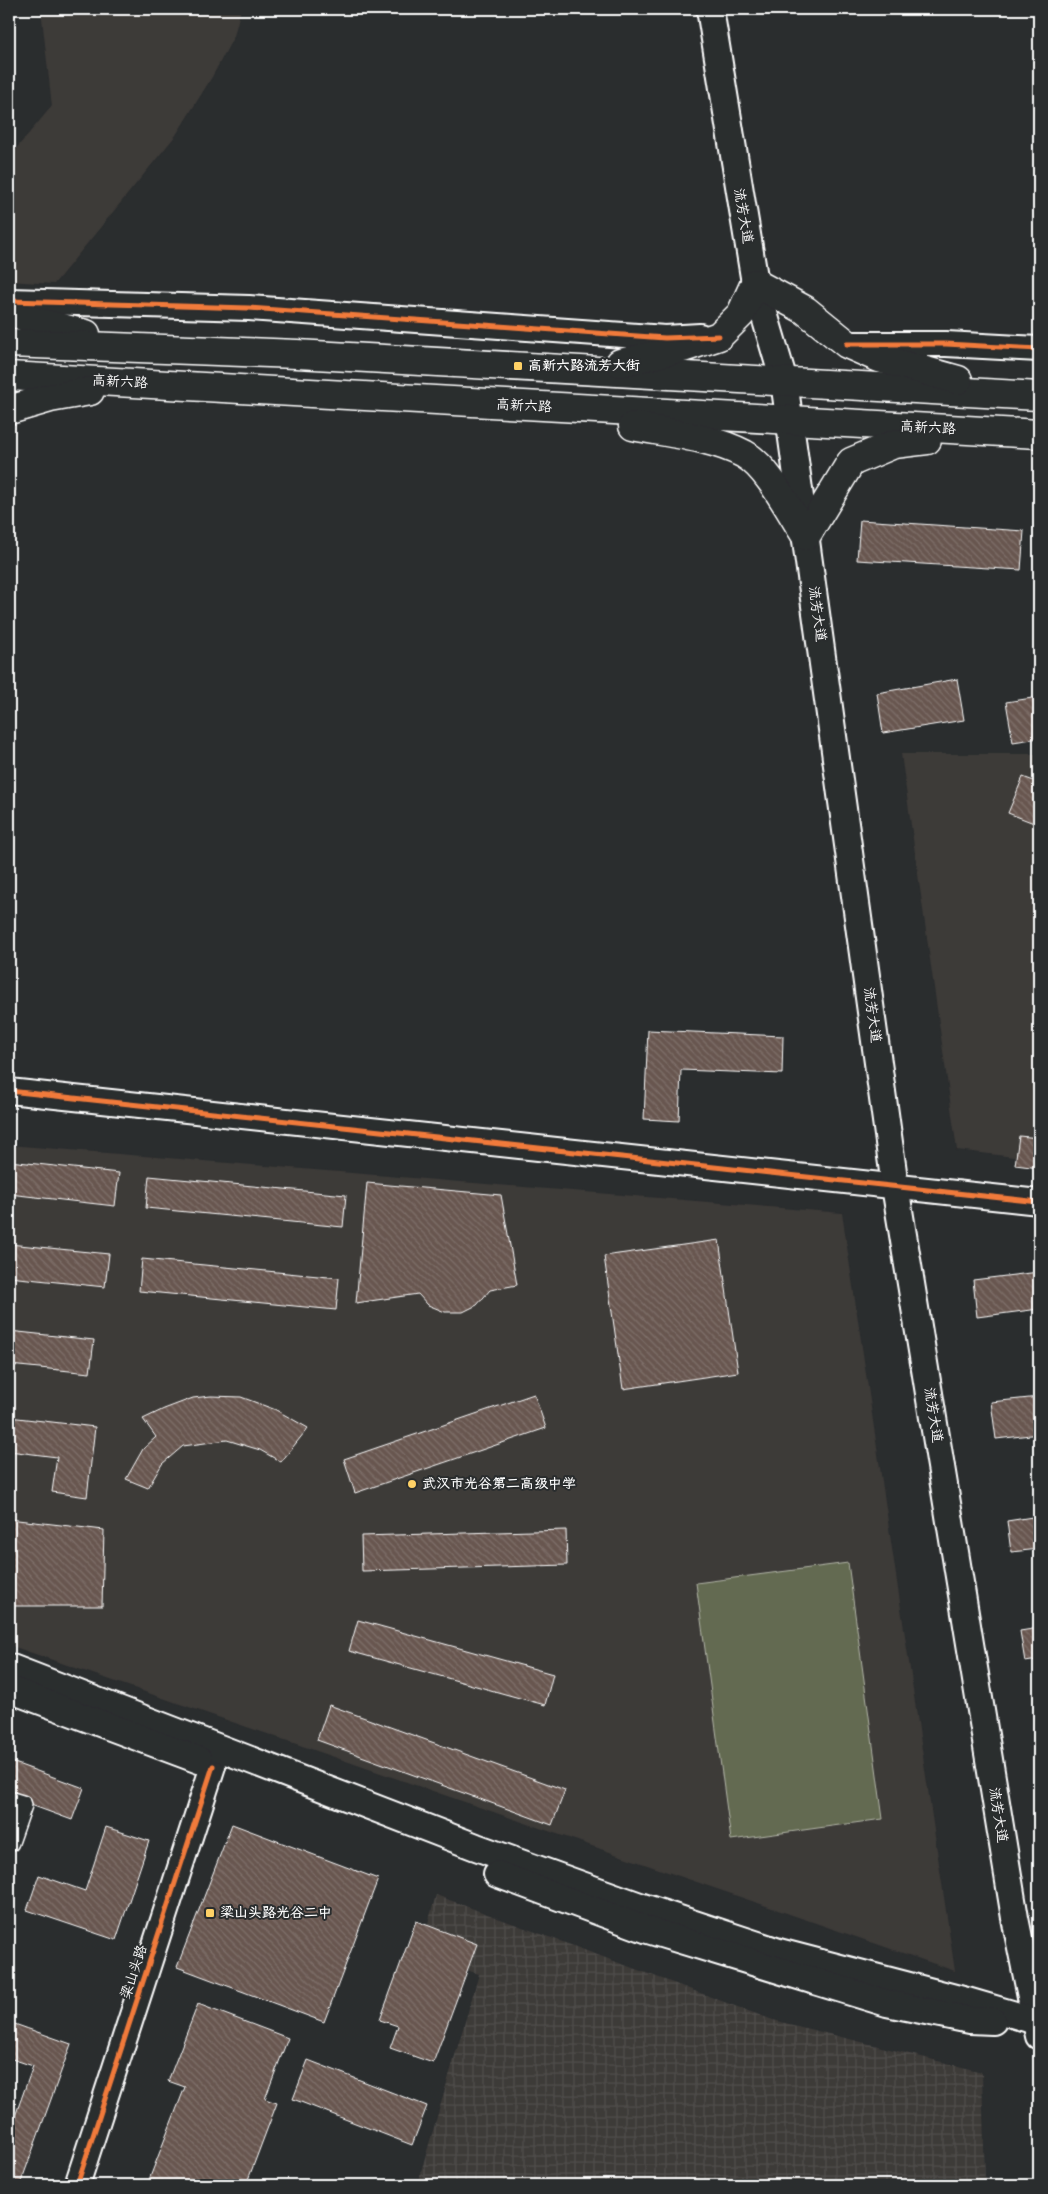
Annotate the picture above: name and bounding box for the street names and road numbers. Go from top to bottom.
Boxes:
street label: 流芳大道 [727,187,759,245]
street label: 高新六路 [91,370,149,394]
street label: 高新六路 [495,394,553,418]
street label: 高新六路 [899,416,957,440]
street label: 流芳大道 [802,585,832,643]
street label: 流芳大道 [857,986,887,1044]
street label: 流芳大道 [918,1386,948,1444]
street label: 流芳大道 [983,1786,1013,1844]
street label: 梁山头路 [115,1942,153,2002]

